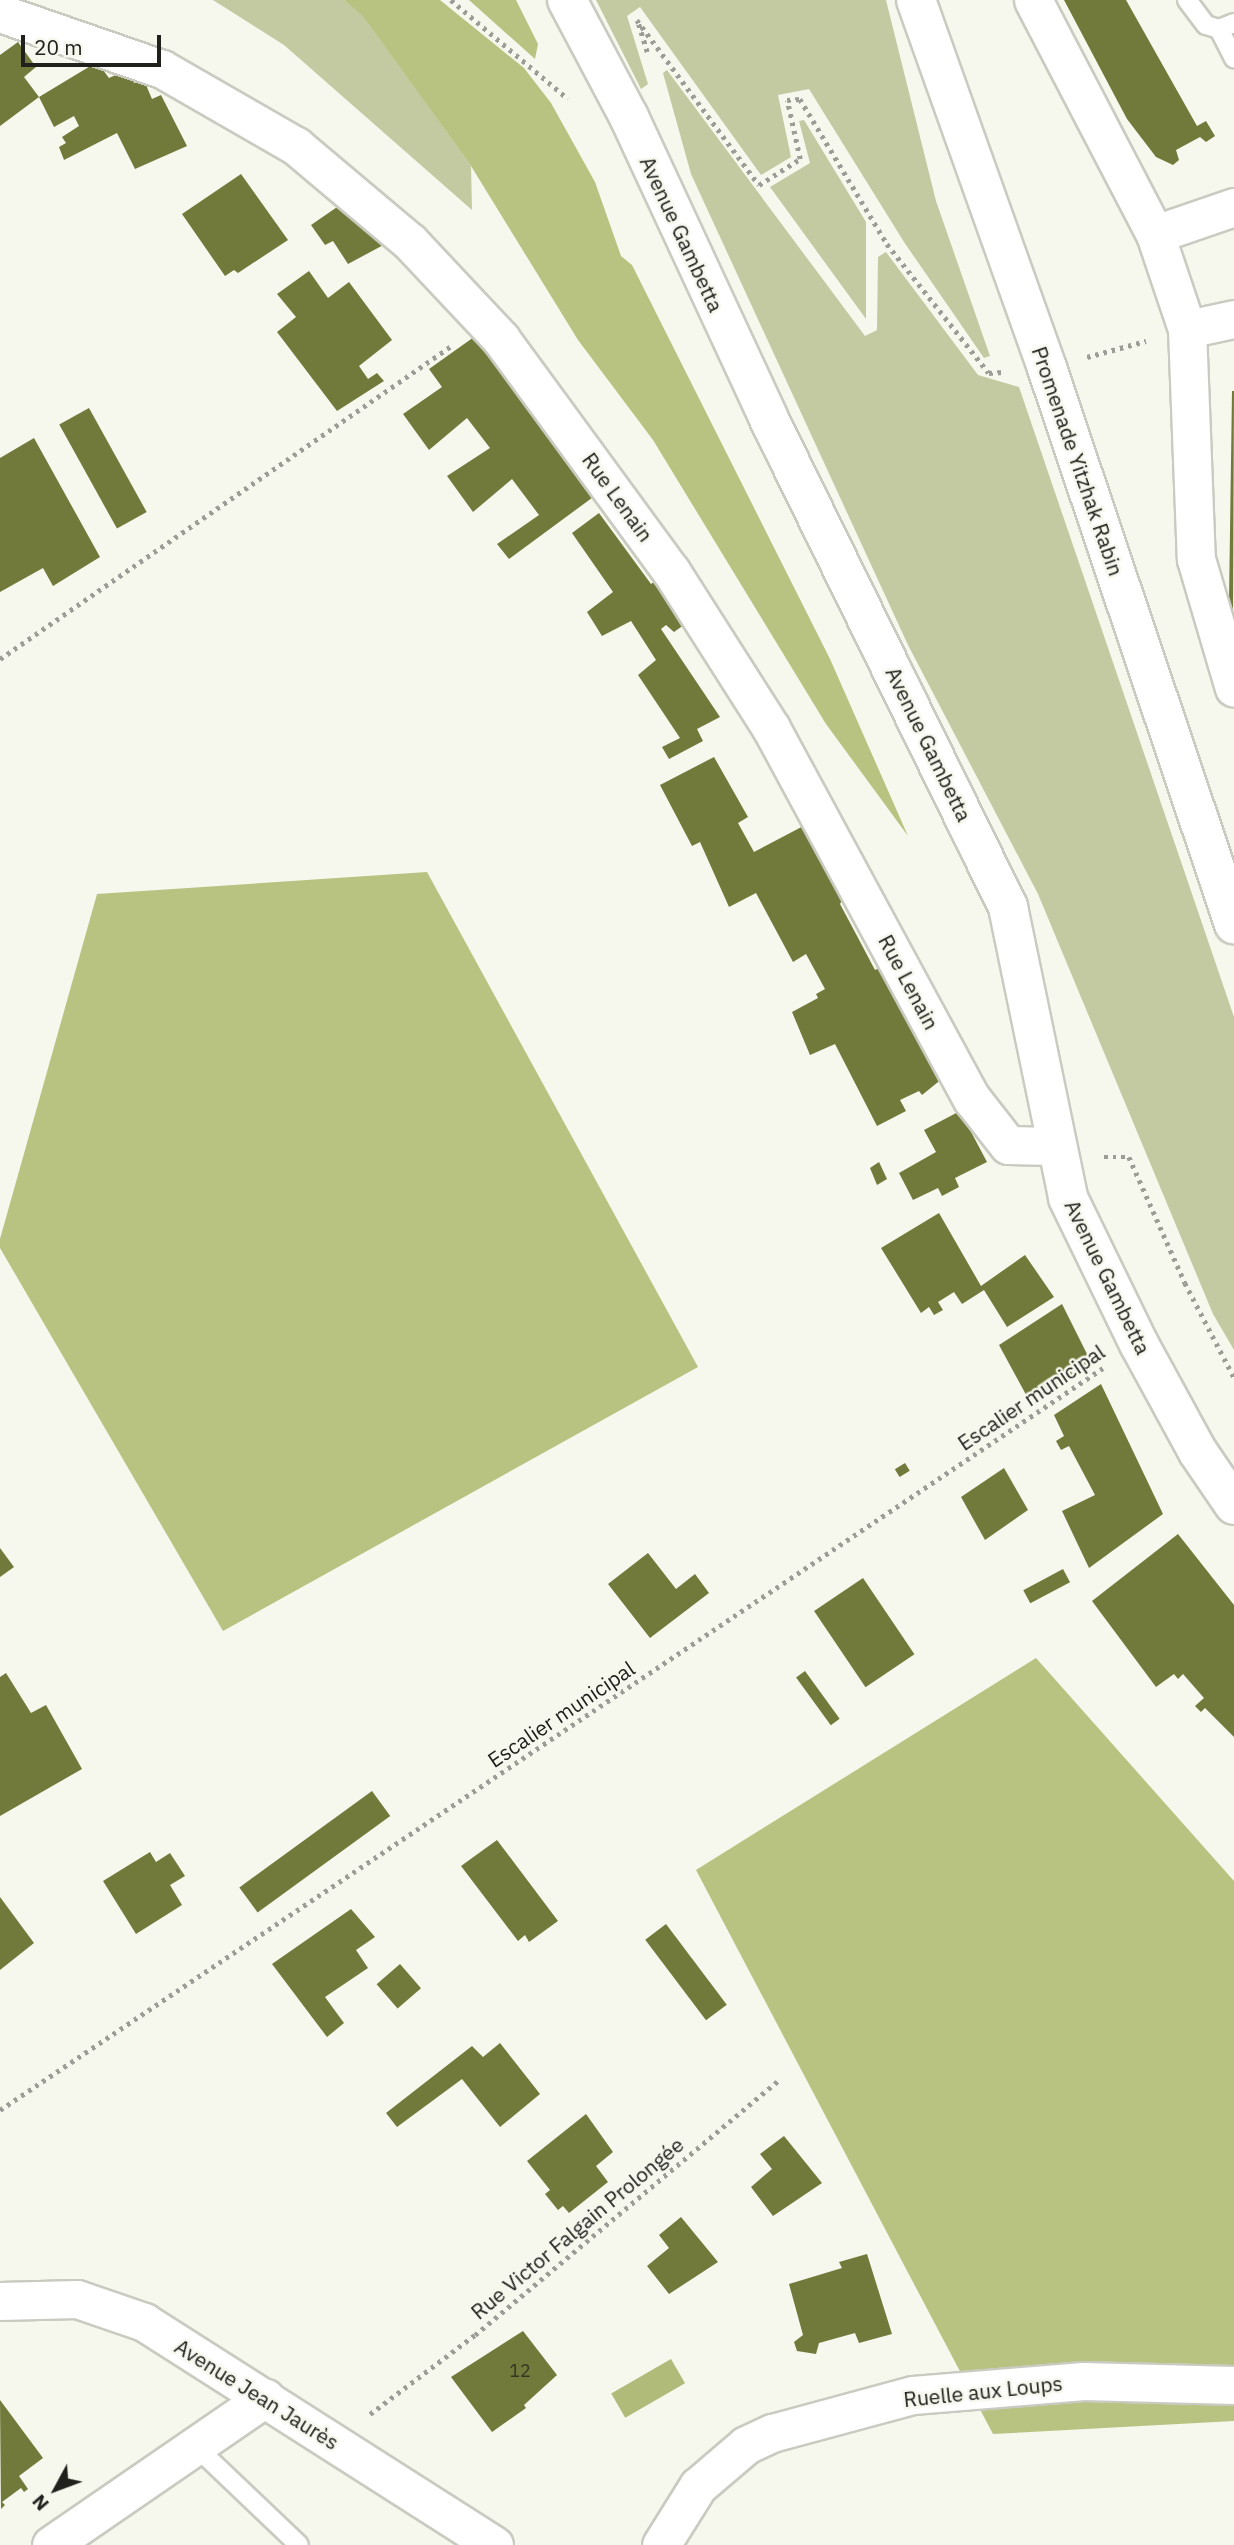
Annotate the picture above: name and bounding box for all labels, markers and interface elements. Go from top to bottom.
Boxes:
scale bar [24,21,164,65]
text: 20 m [34,33,83,61]
street label: Avenue Gambetta [635,152,729,316]
street label: Promenade Yitzhak Rabin [1027,343,1129,579]
street label: Rue Lenain [577,448,659,546]
street label: Avenue Gambetta [881,663,977,825]
street label: Rue Lenain [873,930,945,1034]
street label: Avenue Gambetta [1060,1196,1156,1358]
street label: Escalier municipal [953,1339,1109,1455]
street label: Escalier municipal [483,1656,639,1772]
street label: Rue Victor Falgain Prolongée [466,2132,688,2324]
street label: Avenue Jean Jaurès [170,2333,344,2455]
house number: 12 [509,2360,531,2382]
street label: Ruelle aux Loups [902,2370,1064,2412]
north arrow [21,2454,91,2524]
text: N [27,2490,54,2516]

